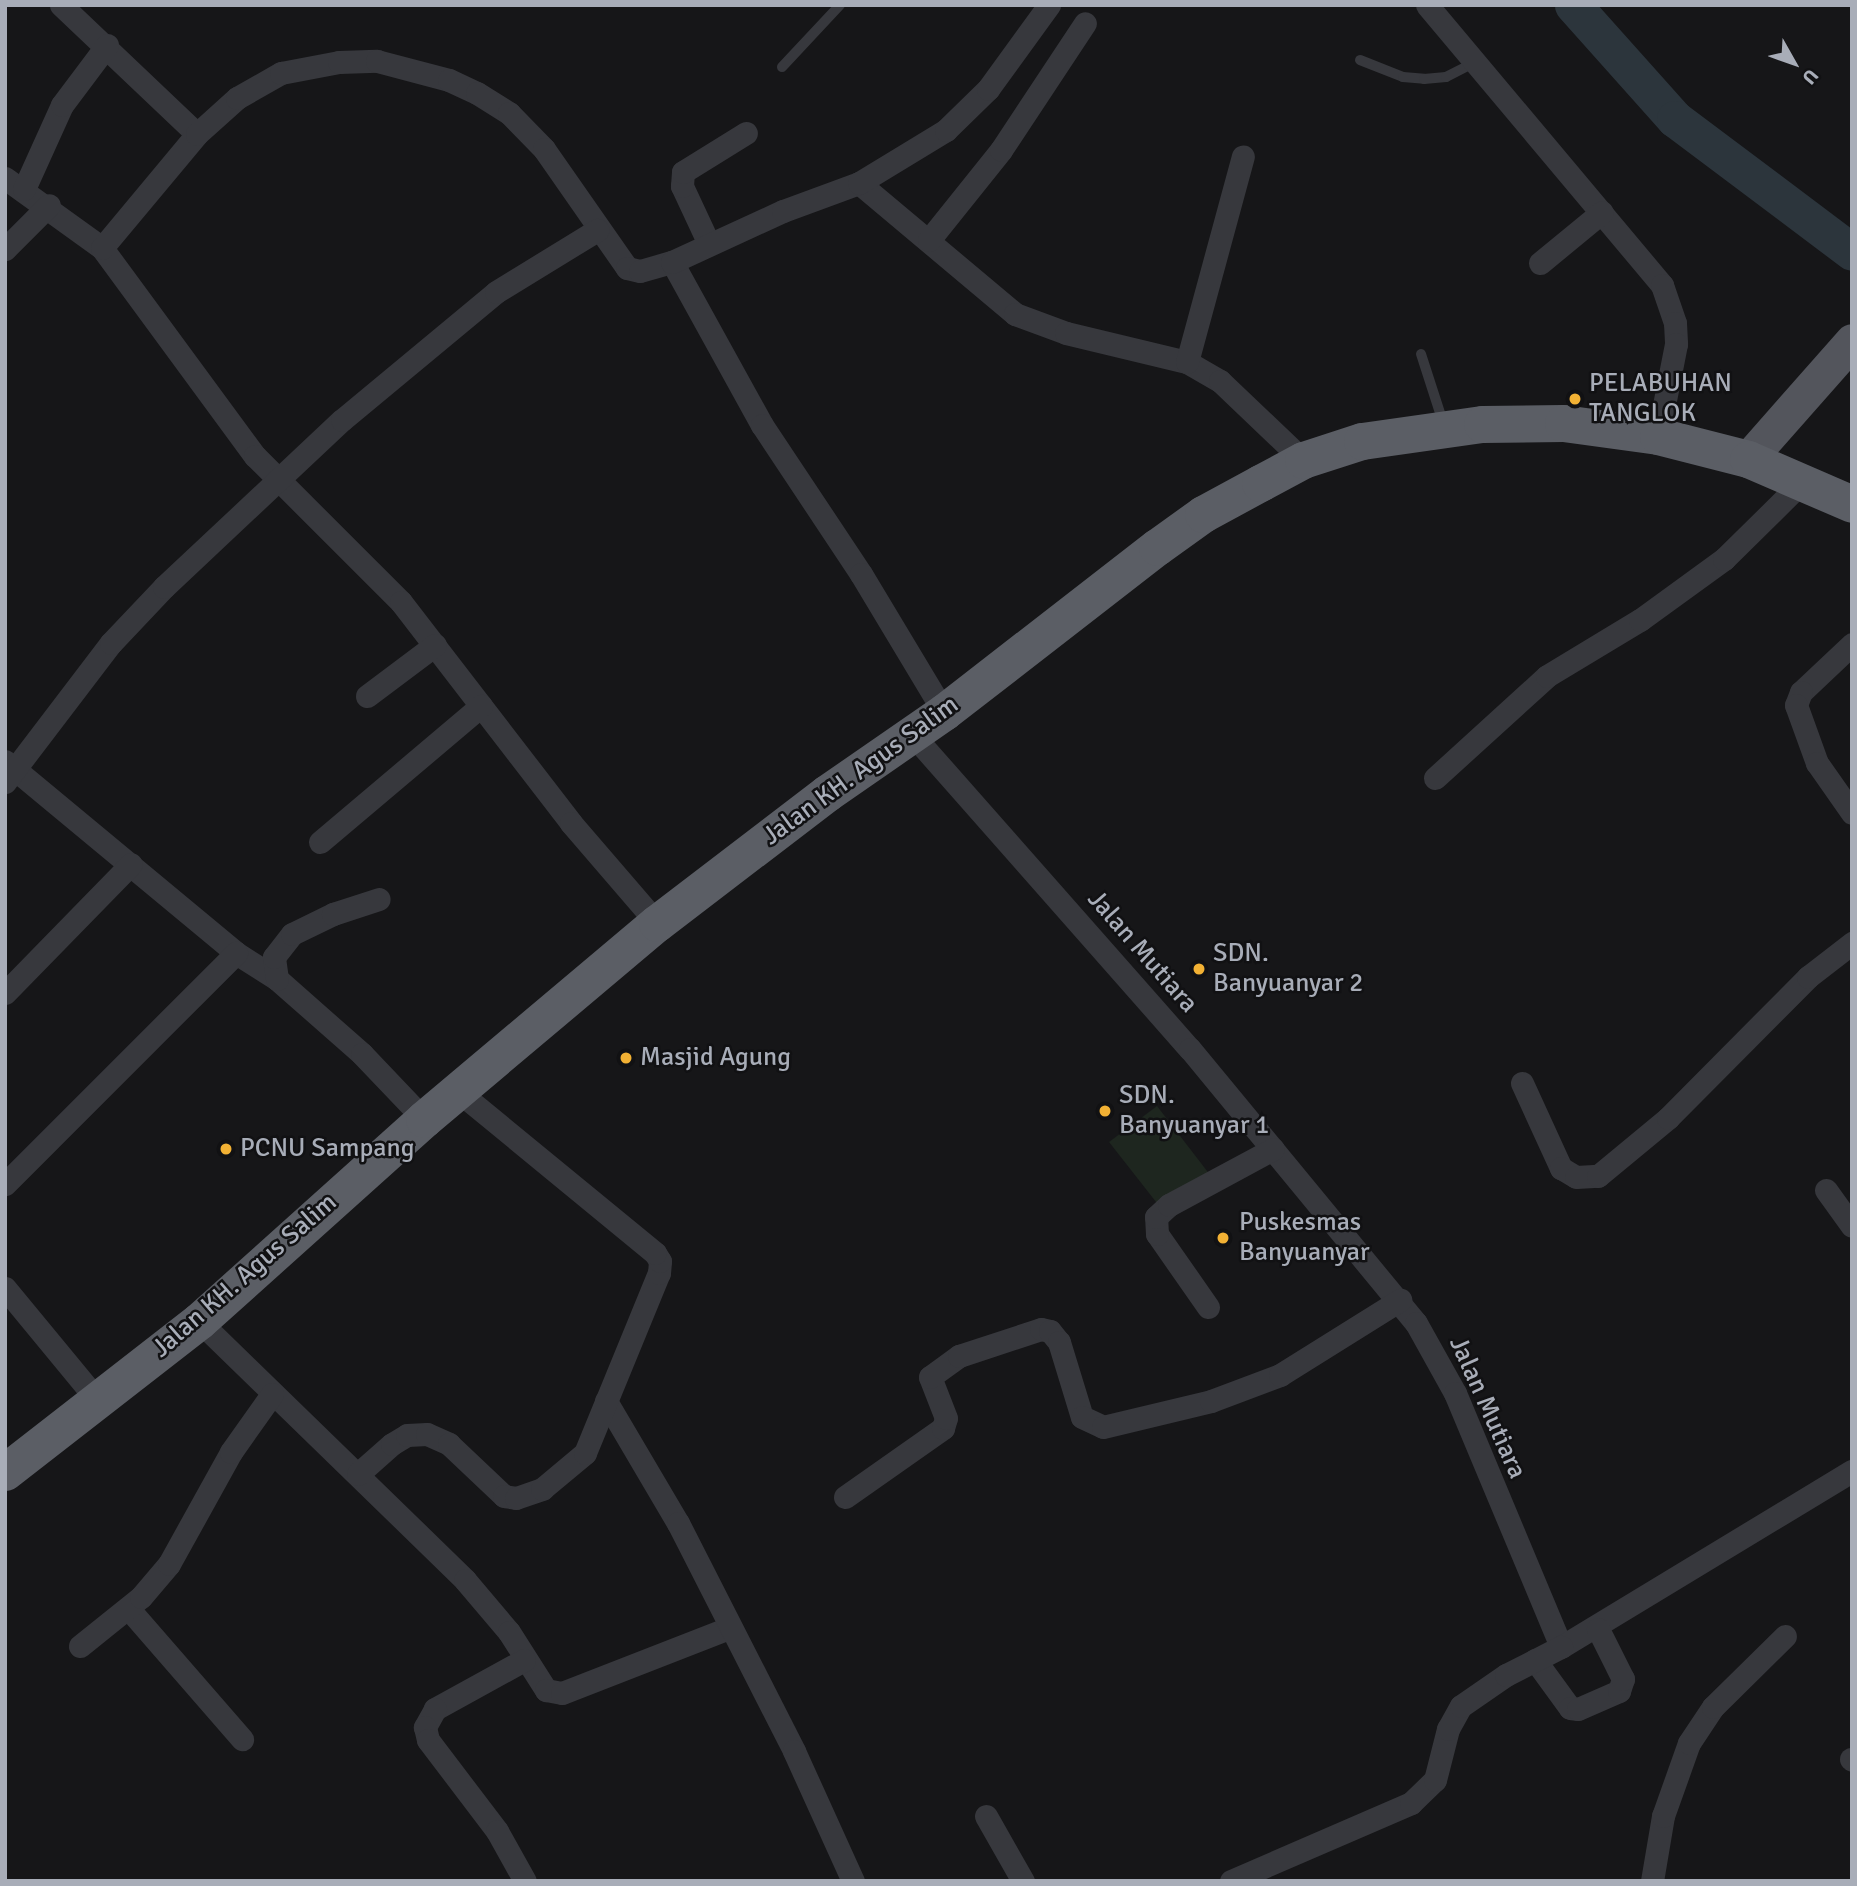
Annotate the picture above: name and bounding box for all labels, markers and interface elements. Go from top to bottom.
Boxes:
north arrow [1759,28,1829,98]
text: U [1797,64,1823,89]
place label: PELABUHAN TANGLOK [1589,368,1732,430]
marker: PELABUHAN TANGLOK [1567,391,1583,407]
street label: Jalan KH. Agus Salim [757,690,965,852]
street label: Jalan Mutiara [1080,884,1204,1020]
place label: SDN. Banyuanyar 2 [1213,938,1363,1000]
marker: SDN. Banyuanyar 2 [1191,961,1207,977]
place label: Masjid Agung [640,1042,791,1074]
marker: Masjid Agung [618,1050,634,1066]
place label: SDN. Banyuanyar 1 [1119,1080,1269,1142]
marker: SDN. Banyuanyar 1 [1097,1103,1113,1119]
place label: PCNU Sampang [240,1133,414,1165]
marker: PCNU Sampang [218,1141,234,1157]
street label: Jalan KH. Agus Salim [146,1187,344,1365]
place label: Puskesmas Banyuanyar [1239,1207,1370,1268]
marker: Puskesmas Banyuanyar [1213,1228,1233,1248]
street label: Jalan Mutiara [1442,1332,1532,1484]

